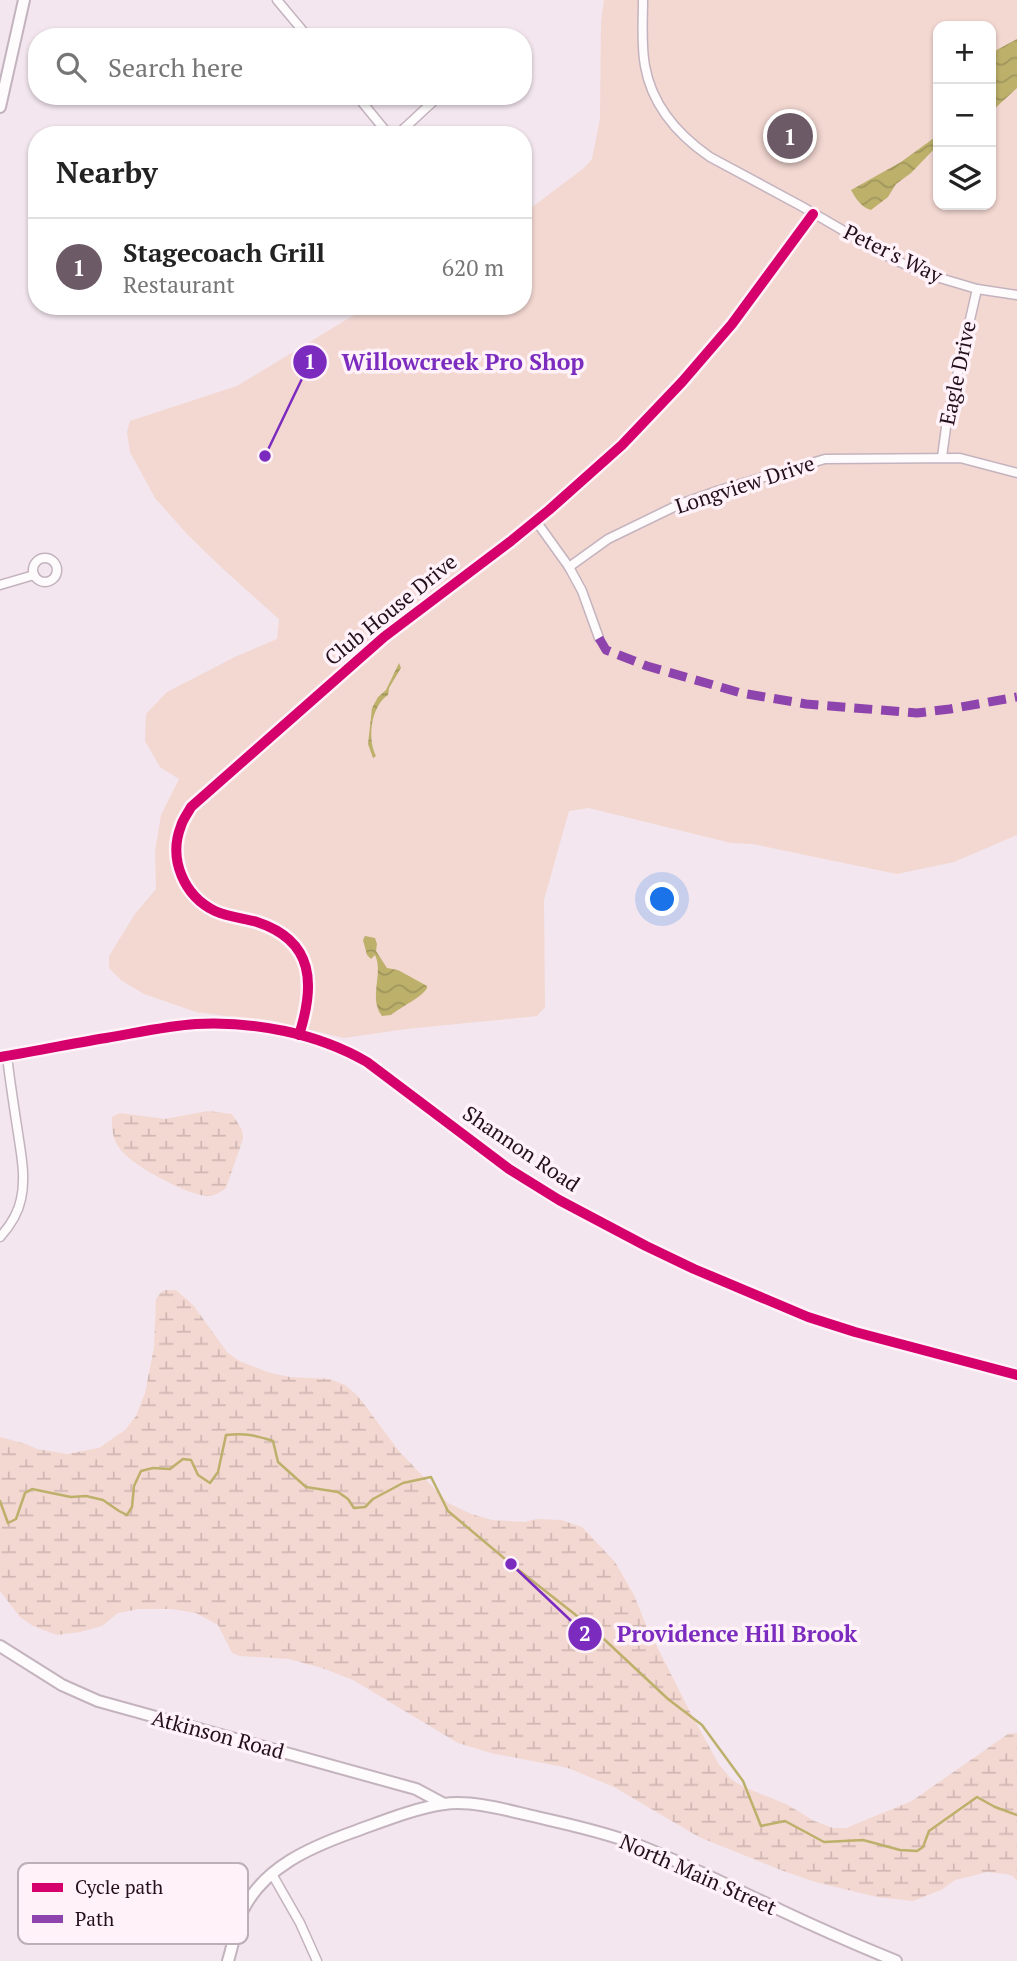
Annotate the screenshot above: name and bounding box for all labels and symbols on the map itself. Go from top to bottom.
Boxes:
pin: 1 [767,110,813,162]
street label: Peter's Way [839,217,948,289]
street label: Eagle Drive [932,318,982,428]
callout: Willowcreek Pro Shop [293,340,598,384]
text: Willowcreek Pro Shop [342,346,584,377]
text: 1 [304,347,316,375]
street label: Longview Drive [672,448,818,520]
street label: Club House Drive [319,547,462,671]
your location [645,882,679,916]
street label: Shannon Road [458,1099,586,1198]
callout: Providence Hill Brook [568,1612,871,1656]
text: Providence Hill Brook [617,1618,858,1649]
text: 2 [579,1619,591,1647]
street label: Atkinson Road [149,1703,288,1765]
street label: North Main Street [616,1827,781,1921]
legend [18,1863,248,1944]
text: Cycle path [75,1874,163,1899]
text: Path [75,1906,114,1931]

